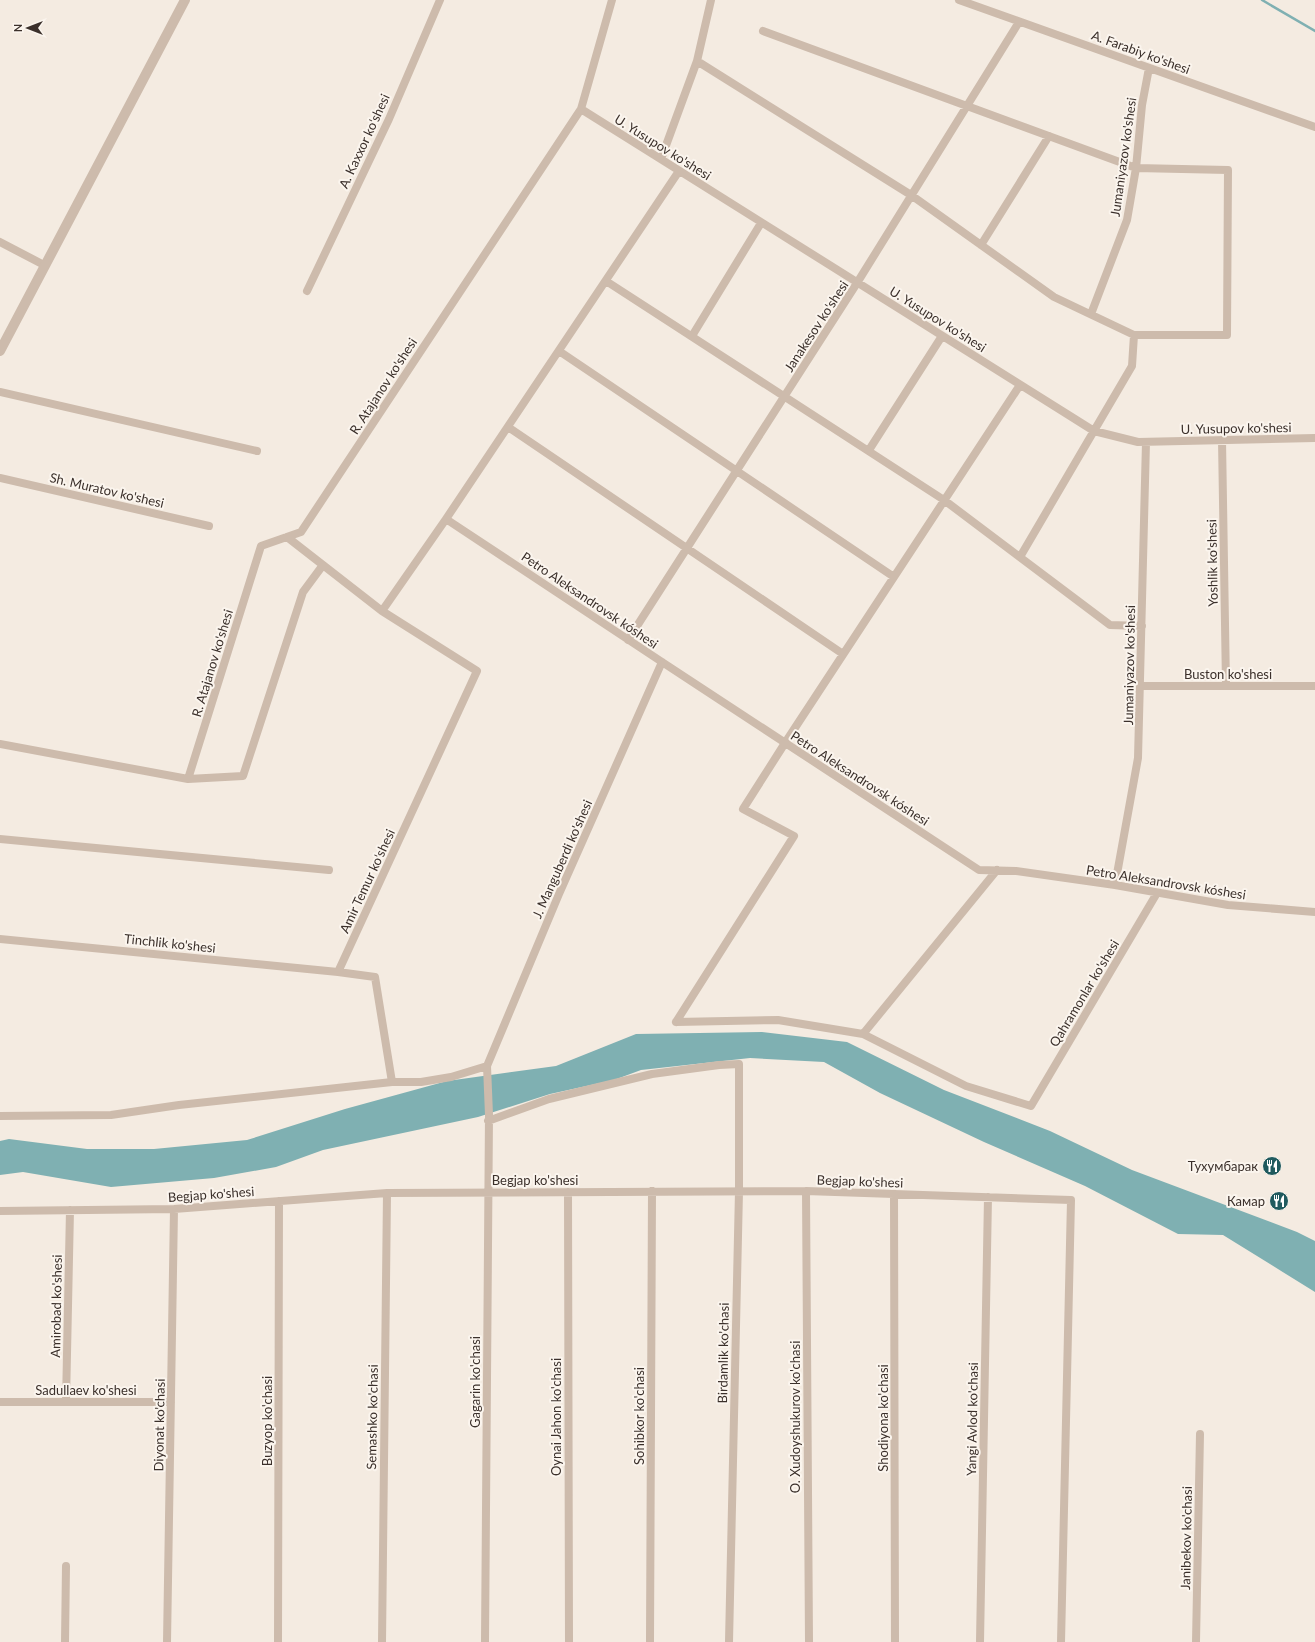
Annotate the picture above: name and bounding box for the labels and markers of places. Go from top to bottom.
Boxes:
restaurant icon: Тухумбарак [1261,1155,1283,1177]
place label: Тухумбарак [1188,1158,1258,1174]
restaurant icon: Камар [1268,1190,1290,1212]
place label: Камар [1227,1193,1265,1209]

